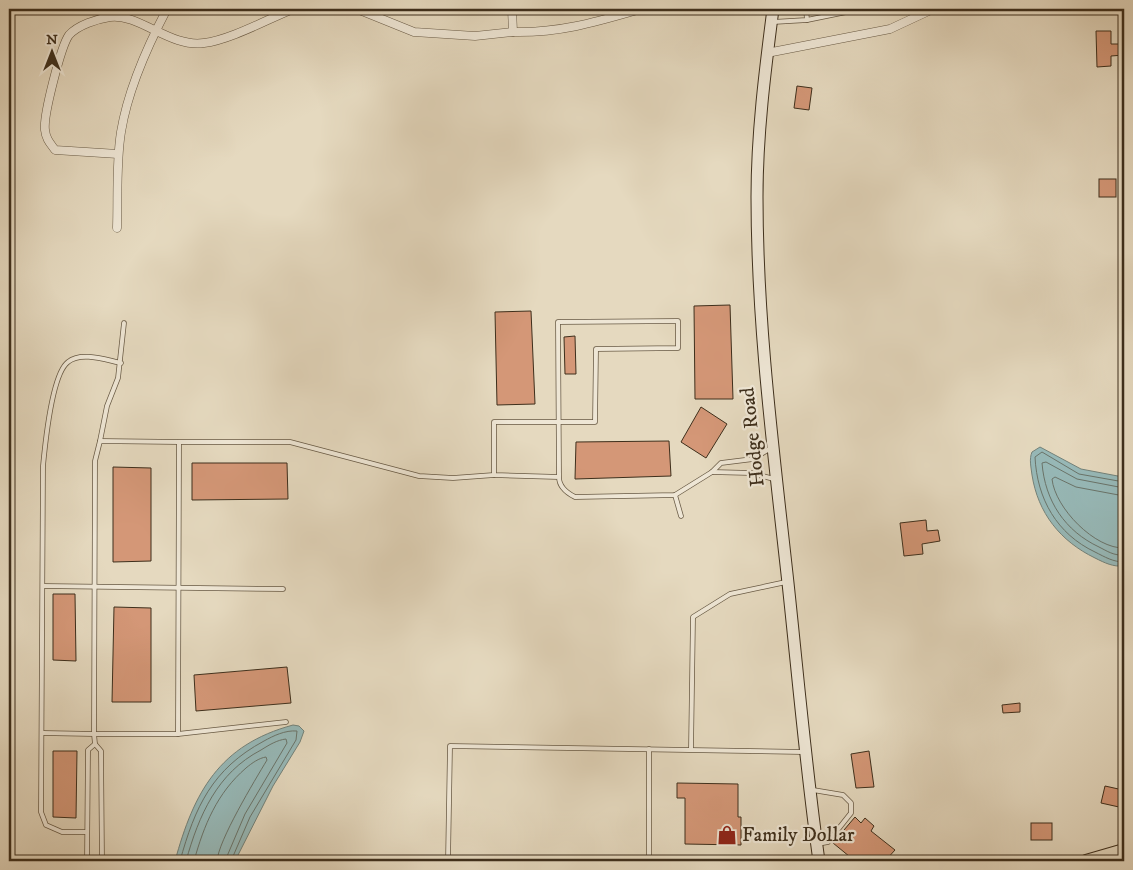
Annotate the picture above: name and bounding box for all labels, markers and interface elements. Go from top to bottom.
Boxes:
north arrow [28,28,78,78]
text: N [46,31,58,49]
street label: Hodge Road [735,386,771,488]
place label: Family Dollar [742,823,855,848]
shop icon: Family Dollar [716,824,738,846]

